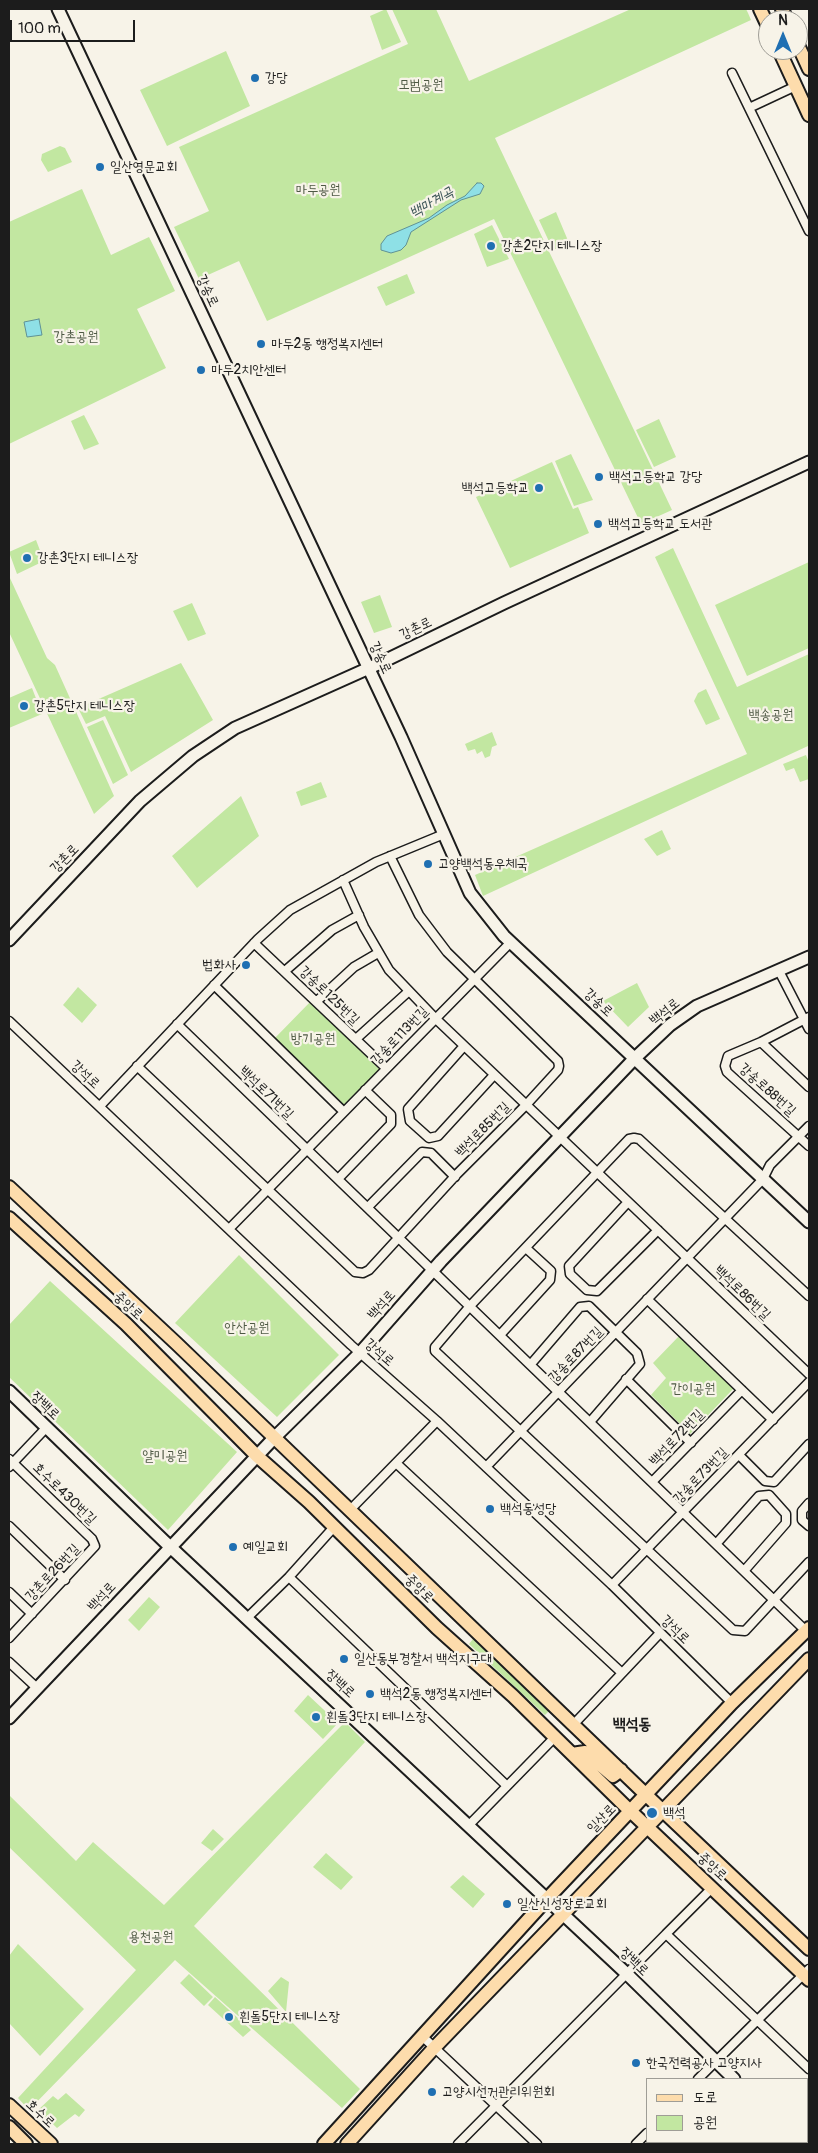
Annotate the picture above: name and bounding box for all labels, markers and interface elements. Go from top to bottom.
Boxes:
scale bar [12,10,138,42]
north arrow [758,10,808,60]
text: N [778,12,788,29]
text: 100 m [18,19,61,38]
place label: 강당 [265,70,288,86]
marker: 강당 [249,72,261,84]
park label: 모범공원 [398,77,444,93]
place label: 일산영문교회 [110,159,178,175]
marker: 일산영문교회 [94,161,106,173]
park label: 마두공원 [295,182,341,198]
water label: 백마계곡 [407,183,457,223]
place label: 강촌2단지 테니스장 [501,238,602,254]
marker: 강촌2단지 테니스장 [485,240,497,252]
street label: 강송로 [192,272,222,310]
park label: 강촌공원 [53,329,99,345]
place label: 마두2동 행정복지센터 [271,336,383,352]
marker: 마두2동 행정복지센터 [255,338,267,350]
place label: 마두2치안센터 [211,362,286,378]
marker: 마두2치안센터 [195,364,207,376]
place label: 백석고등학교 강당 [609,469,702,485]
marker: 백석고등학교 강당 [593,471,605,483]
place label: 백석고등학교 [461,480,529,496]
marker: 백석고등학교 [533,482,545,494]
place label: 백석고등학교 도서관 [608,516,712,532]
marker: 백석고등학교 도서관 [592,518,604,530]
place label: 강촌3단지 테니스장 [37,550,138,566]
marker: 강촌3단지 테니스장 [21,552,33,564]
street label: 강촌로 [397,614,435,644]
street label: 강송로 [365,639,395,677]
place label: 강촌5단지 테니스장 [34,698,135,714]
marker: 강촌5단지 테니스장 [18,700,30,712]
park label: 백송공원 [748,707,794,723]
street label: 강촌로 [47,841,83,877]
place label: 고양백석동우체국 [438,856,528,872]
marker: 고양백석동우체국 [422,858,434,870]
place label: 법화사 [202,957,236,973]
marker: 법화사 [240,959,252,971]
street label: 강송로125번길 [295,963,363,1029]
street label: 강송로 [580,985,616,1021]
street label: 백석로 [647,995,683,1029]
street label: 강송로113번길 [368,1003,432,1069]
park label: 방기공원 [290,1031,336,1047]
street label: 강석로 [67,1057,103,1093]
street label: 강송로88번길 [735,1060,799,1120]
street label: 백석로71번길 [235,1063,297,1123]
street label: 백석로85번길 [452,1099,514,1161]
street label: 백석로86번길 [710,1262,774,1324]
street label: 백석로 [364,1287,400,1323]
street label: 중앙로 [110,1288,146,1324]
park label: 안산공원 [224,1320,270,1336]
street label: 강송로87번길 [545,1324,607,1386]
street label: 강석로 [361,1336,397,1370]
park label: 간이공원 [670,1381,716,1397]
street label: 장백로 [27,1388,63,1424]
street label: 백석로72번길 [646,1406,708,1470]
street label: 강송로73번길 [670,1444,732,1508]
park label: 얄미공원 [142,1448,188,1464]
street label: 호수로430번길 [29,1460,99,1528]
place label: 백석동성당 [500,1501,556,1517]
marker: 백석동성당 [484,1503,496,1515]
place label: 예일교회 [243,1539,288,1555]
street label: 강촌로26번길 [22,1541,84,1605]
marker: 예일교회 [227,1541,239,1553]
street label: 중앙로 [401,1571,437,1607]
street label: 백석로 [84,1579,120,1615]
street label: 강석로 [657,1612,693,1648]
place label: 일산동부경찰서 백석지구대 [354,1651,492,1667]
marker: 일산동부경찰서 백석지구대 [338,1653,350,1665]
street label: 장백로 [322,1666,358,1702]
place label: 백석2동 행정복지센터 [380,1686,492,1702]
marker: 백석2동 행정복지센터 [364,1688,376,1700]
place label: 흰돌3단지 테니스장 [326,1709,427,1725]
marker: 흰돌3단지 테니스장 [310,1711,322,1723]
district label: 백석동 [613,1715,651,1735]
street label: 일산로 [584,1801,620,1837]
place label: 백석 [663,1805,686,1821]
marker: 백석 [645,1806,659,1820]
street label: 중앙로 [694,1849,730,1885]
place label: 일산신성장로교회 [517,1896,607,1912]
marker: 일산신성장로교회 [501,1898,513,1910]
park label: 용천공원 [128,1929,174,1945]
street label: 장백로 [616,1944,652,1980]
place label: 흰돌5단지 테니스장 [239,2009,340,2025]
marker: 흰돌5단지 테니스장 [223,2011,235,2023]
place label: 한국전력공사 고양지사 [646,2055,762,2071]
marker: 한국전력공사 고양지사 [630,2057,642,2069]
legend [646,2078,808,2143]
place label: 고양시선거관리위원회 [442,2084,555,2100]
marker: 고양시선거관리위원회 [426,2086,438,2098]
text: 도로 [693,2088,717,2107]
street label: 호수로 [22,2096,58,2132]
text: 공원 [693,2113,717,2132]

